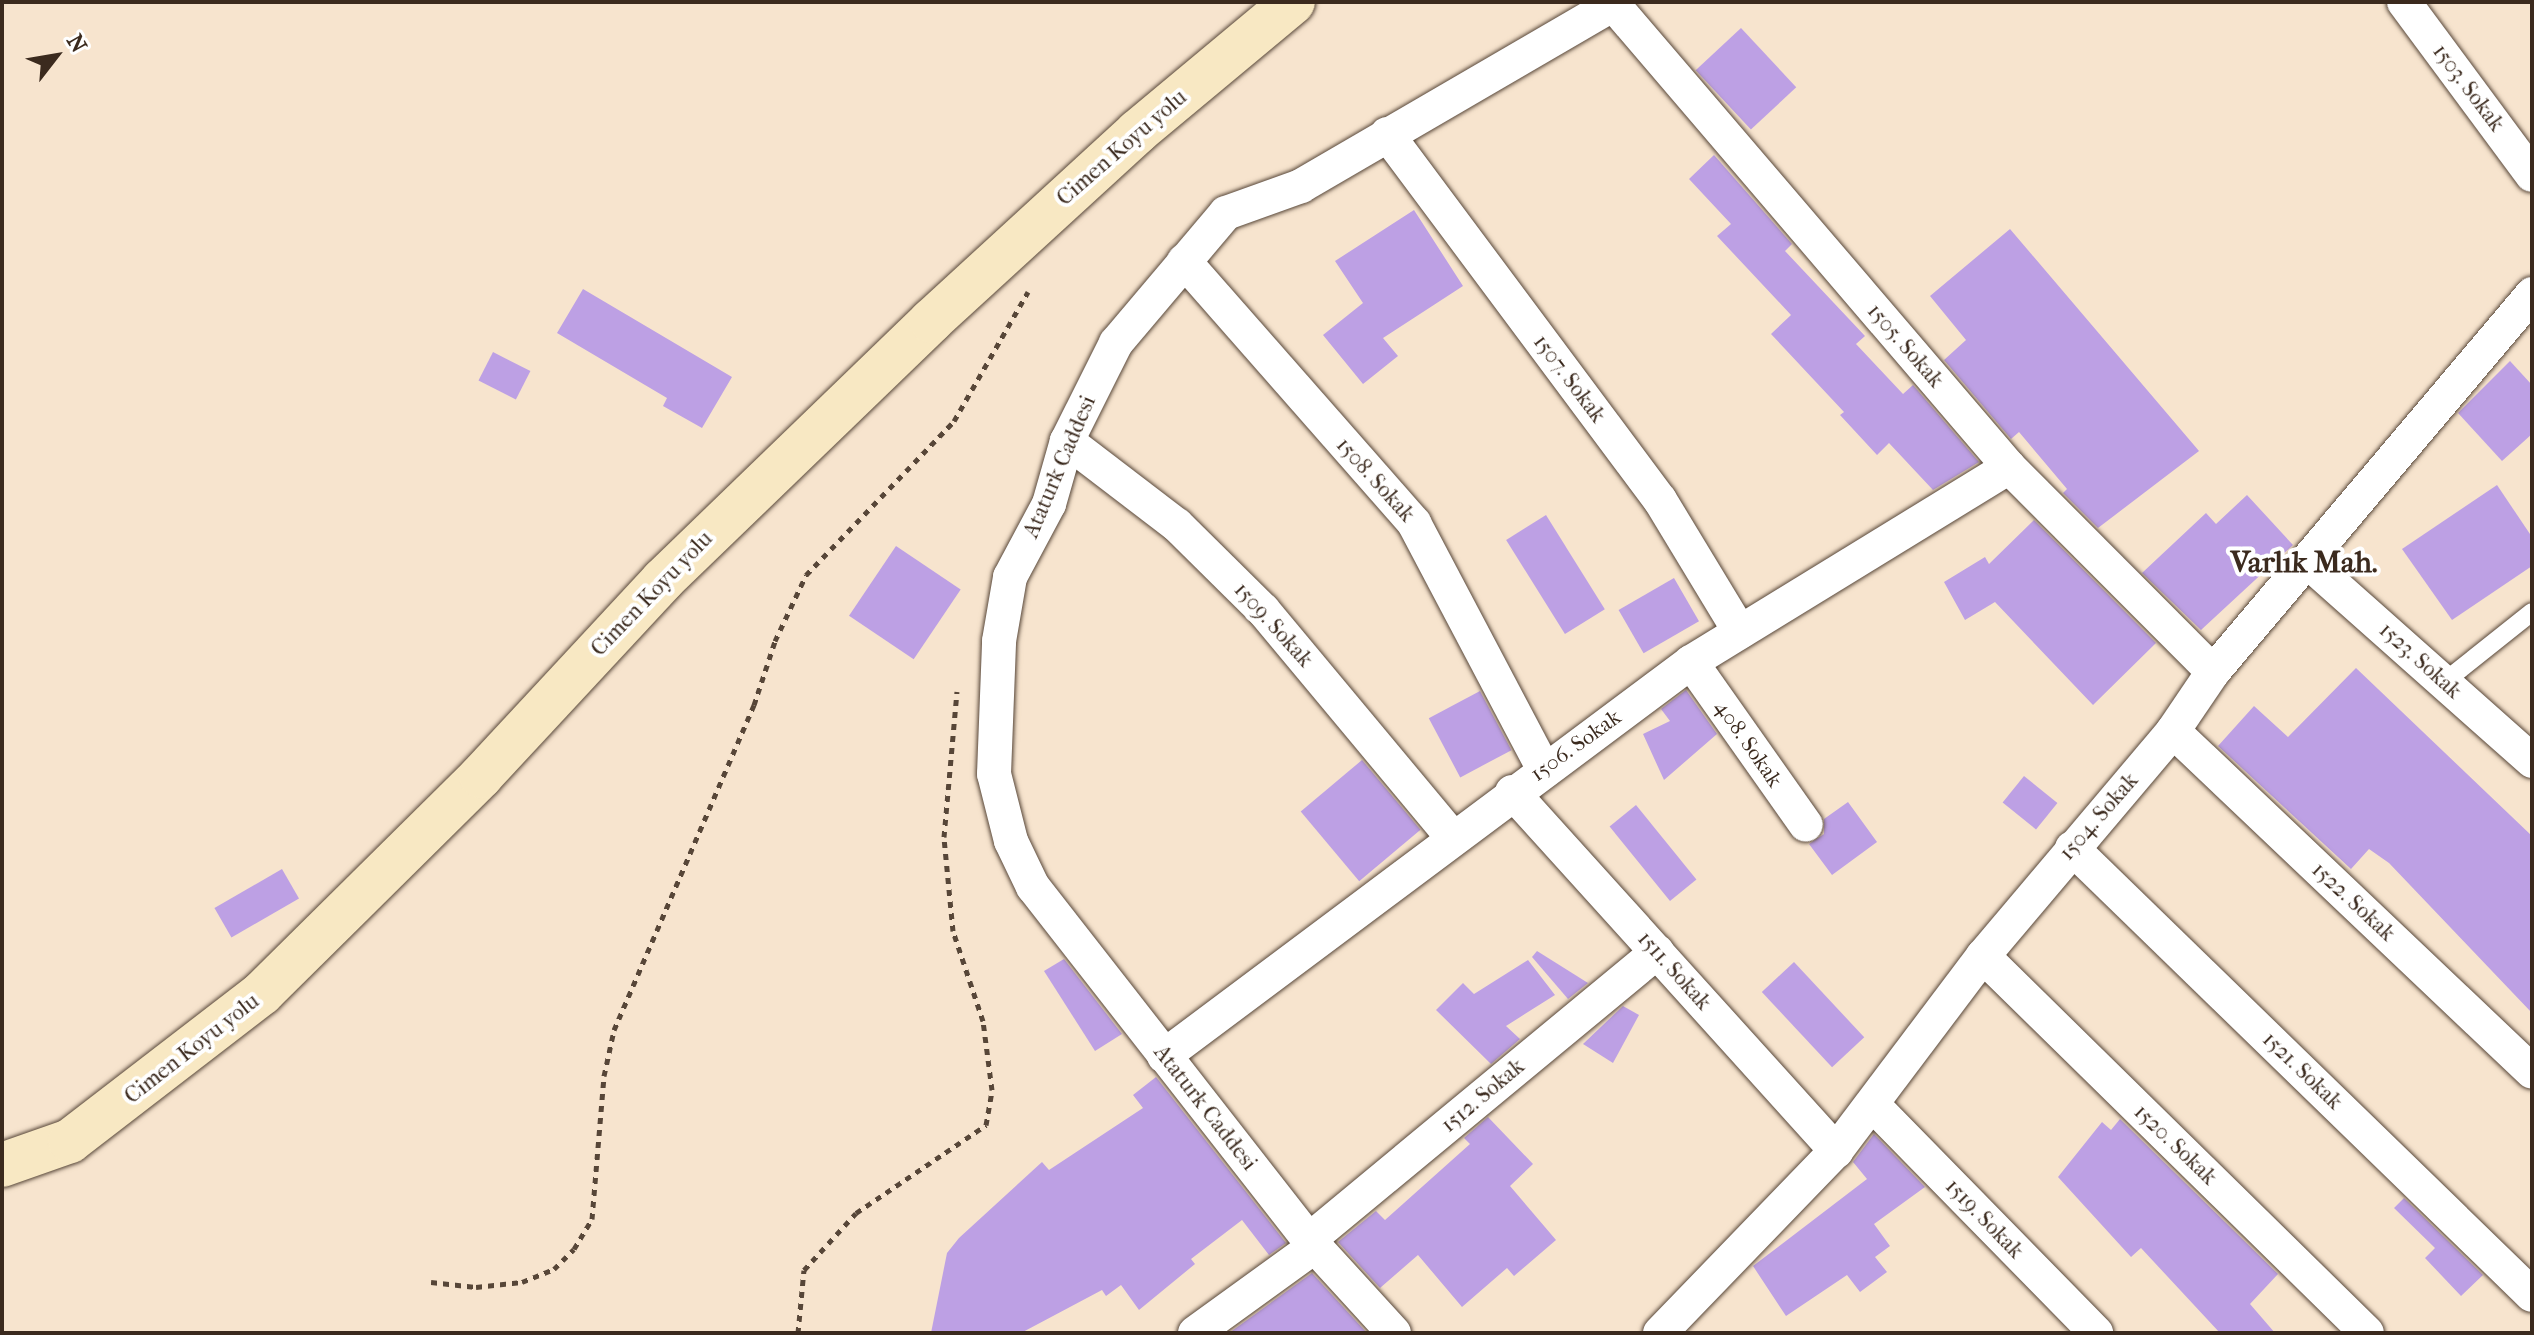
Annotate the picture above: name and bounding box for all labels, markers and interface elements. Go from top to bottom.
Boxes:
north arrow [16,16,96,96]
text: N [61,30,92,57]
street label: 1503. Sokak [2427,39,2509,137]
street label: Cimen Koyu yolu [1052,84,1192,212]
street label: 1505. Sokak [1861,298,1949,394]
street label: 1507. Sokak [1527,330,1611,428]
street label: Ataturk Caddesi [1018,392,1102,542]
street label: 1508. Sokak [1330,432,1420,528]
street label: Cimen Koyu yolu [586,526,718,662]
district label: Varlık Mah. [2230,545,2378,581]
street label: 1509. Sokak [1228,577,1318,673]
street label: 1523. Sokak [2373,617,2467,705]
street label: 408. Sokak [1708,695,1788,793]
street label: 1506. Sokak [1526,704,1626,788]
street label: 1504. Sokak [2054,768,2144,866]
street label: 1522. Sokak [2306,857,2400,947]
street label: 1511. Sokak [1632,926,1716,1016]
street label: Cimen Koyu yolu [120,988,264,1110]
street label: 1521. Sokak [2257,1027,2347,1115]
street label: Ataturk Caddesi [1148,1040,1262,1176]
street label: 1512. Sokak [1436,1054,1530,1138]
street label: 1520. Sokak [2128,1099,2222,1191]
street label: 1519. Sokak [1940,1174,2028,1264]

